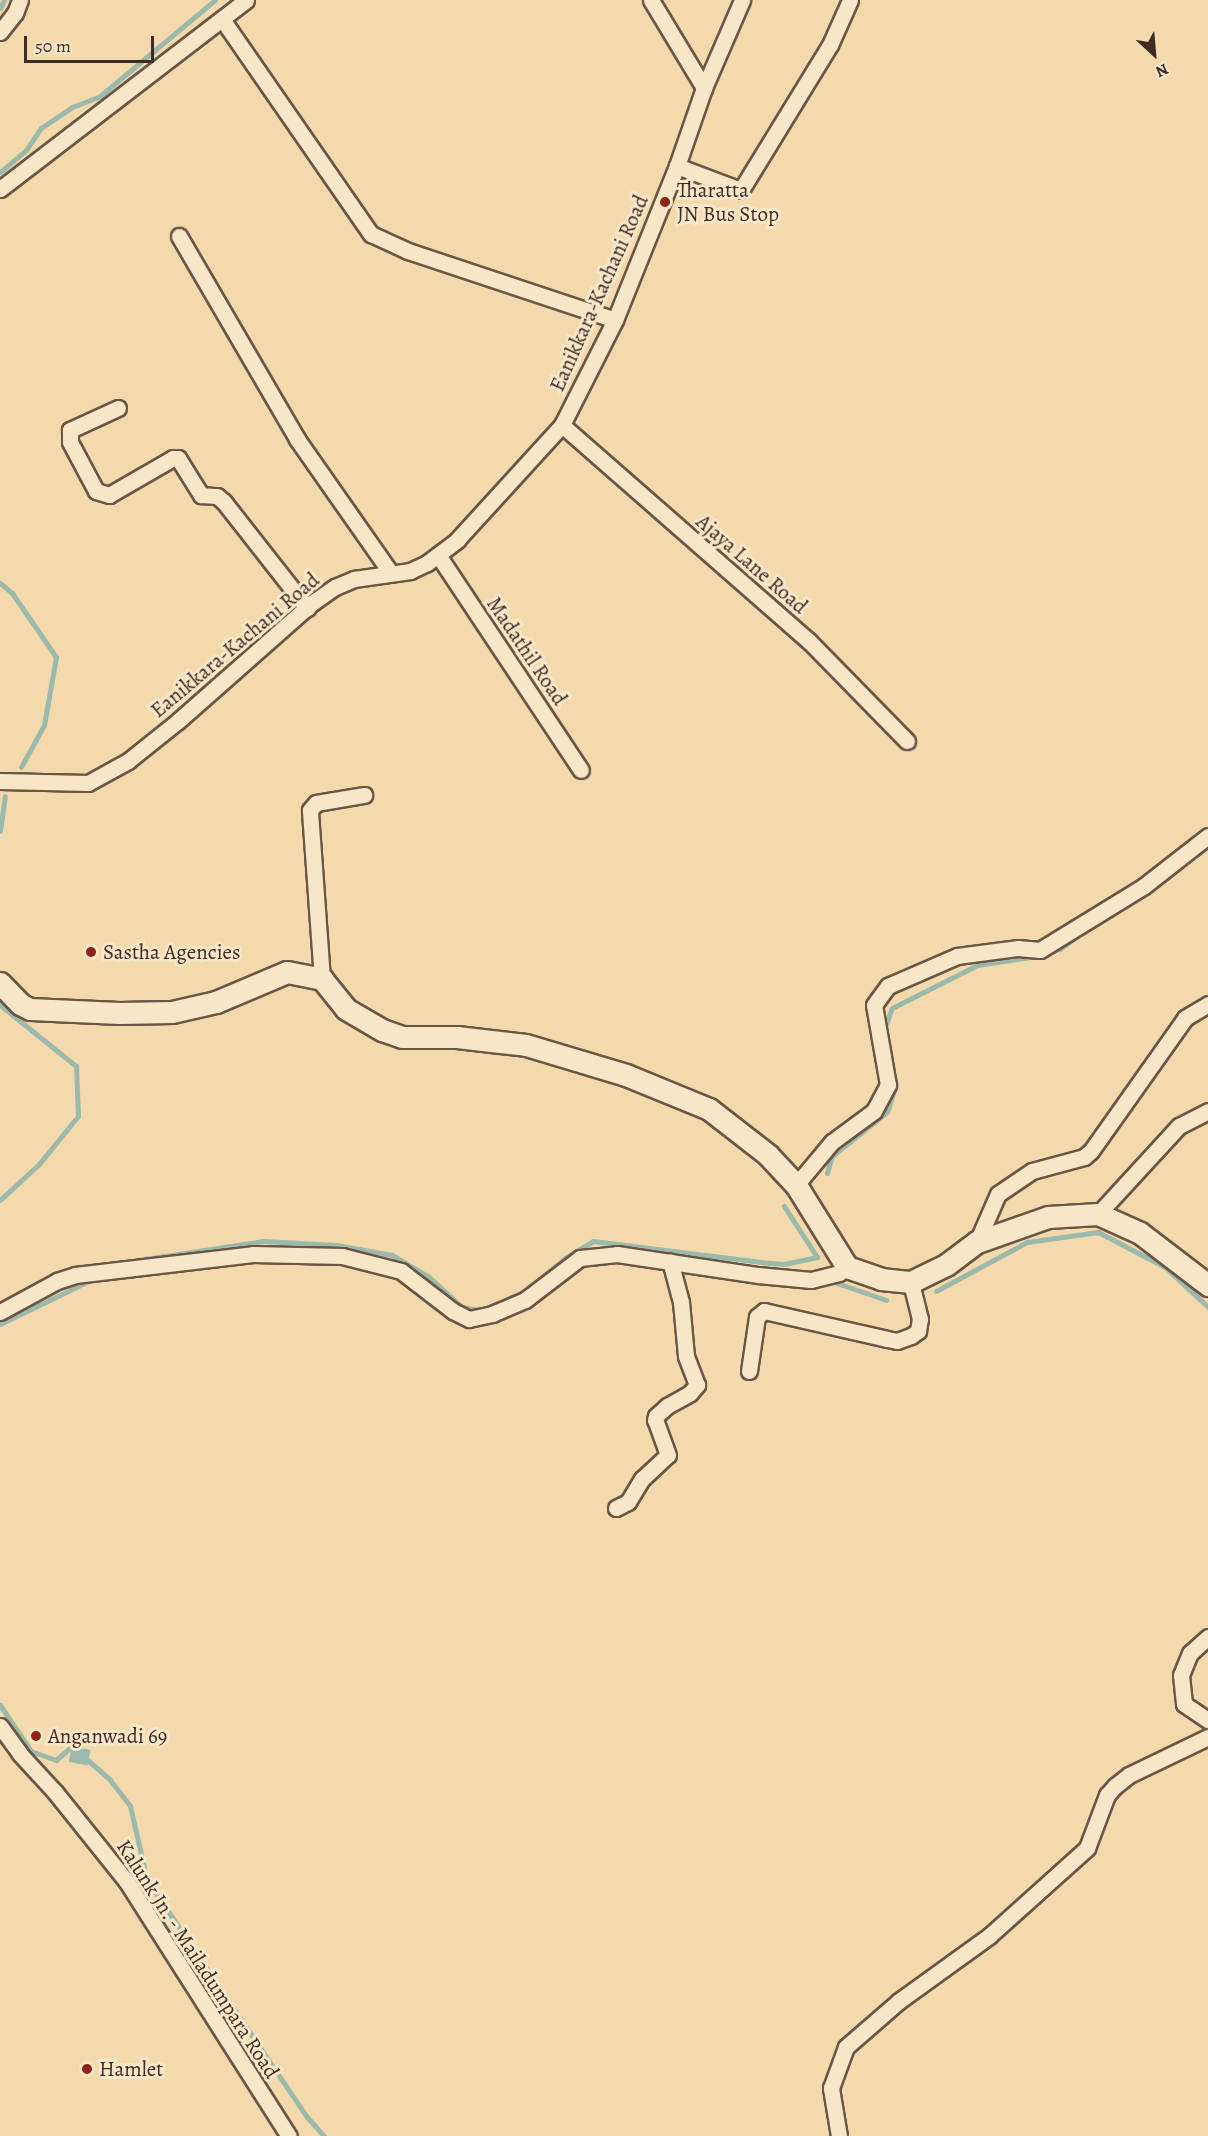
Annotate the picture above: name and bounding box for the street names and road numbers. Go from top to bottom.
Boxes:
street label: Eanikkara-Kachani Road [544,191,654,395]
street label: Ajaya Lane Road [691,509,813,619]
street label: Eanikkara-Kachani Road [146,567,324,723]
street label: Madathil Road [481,592,573,710]
street label: Kalunk Jn. - Mailadumpara Road [111,1834,285,2084]

